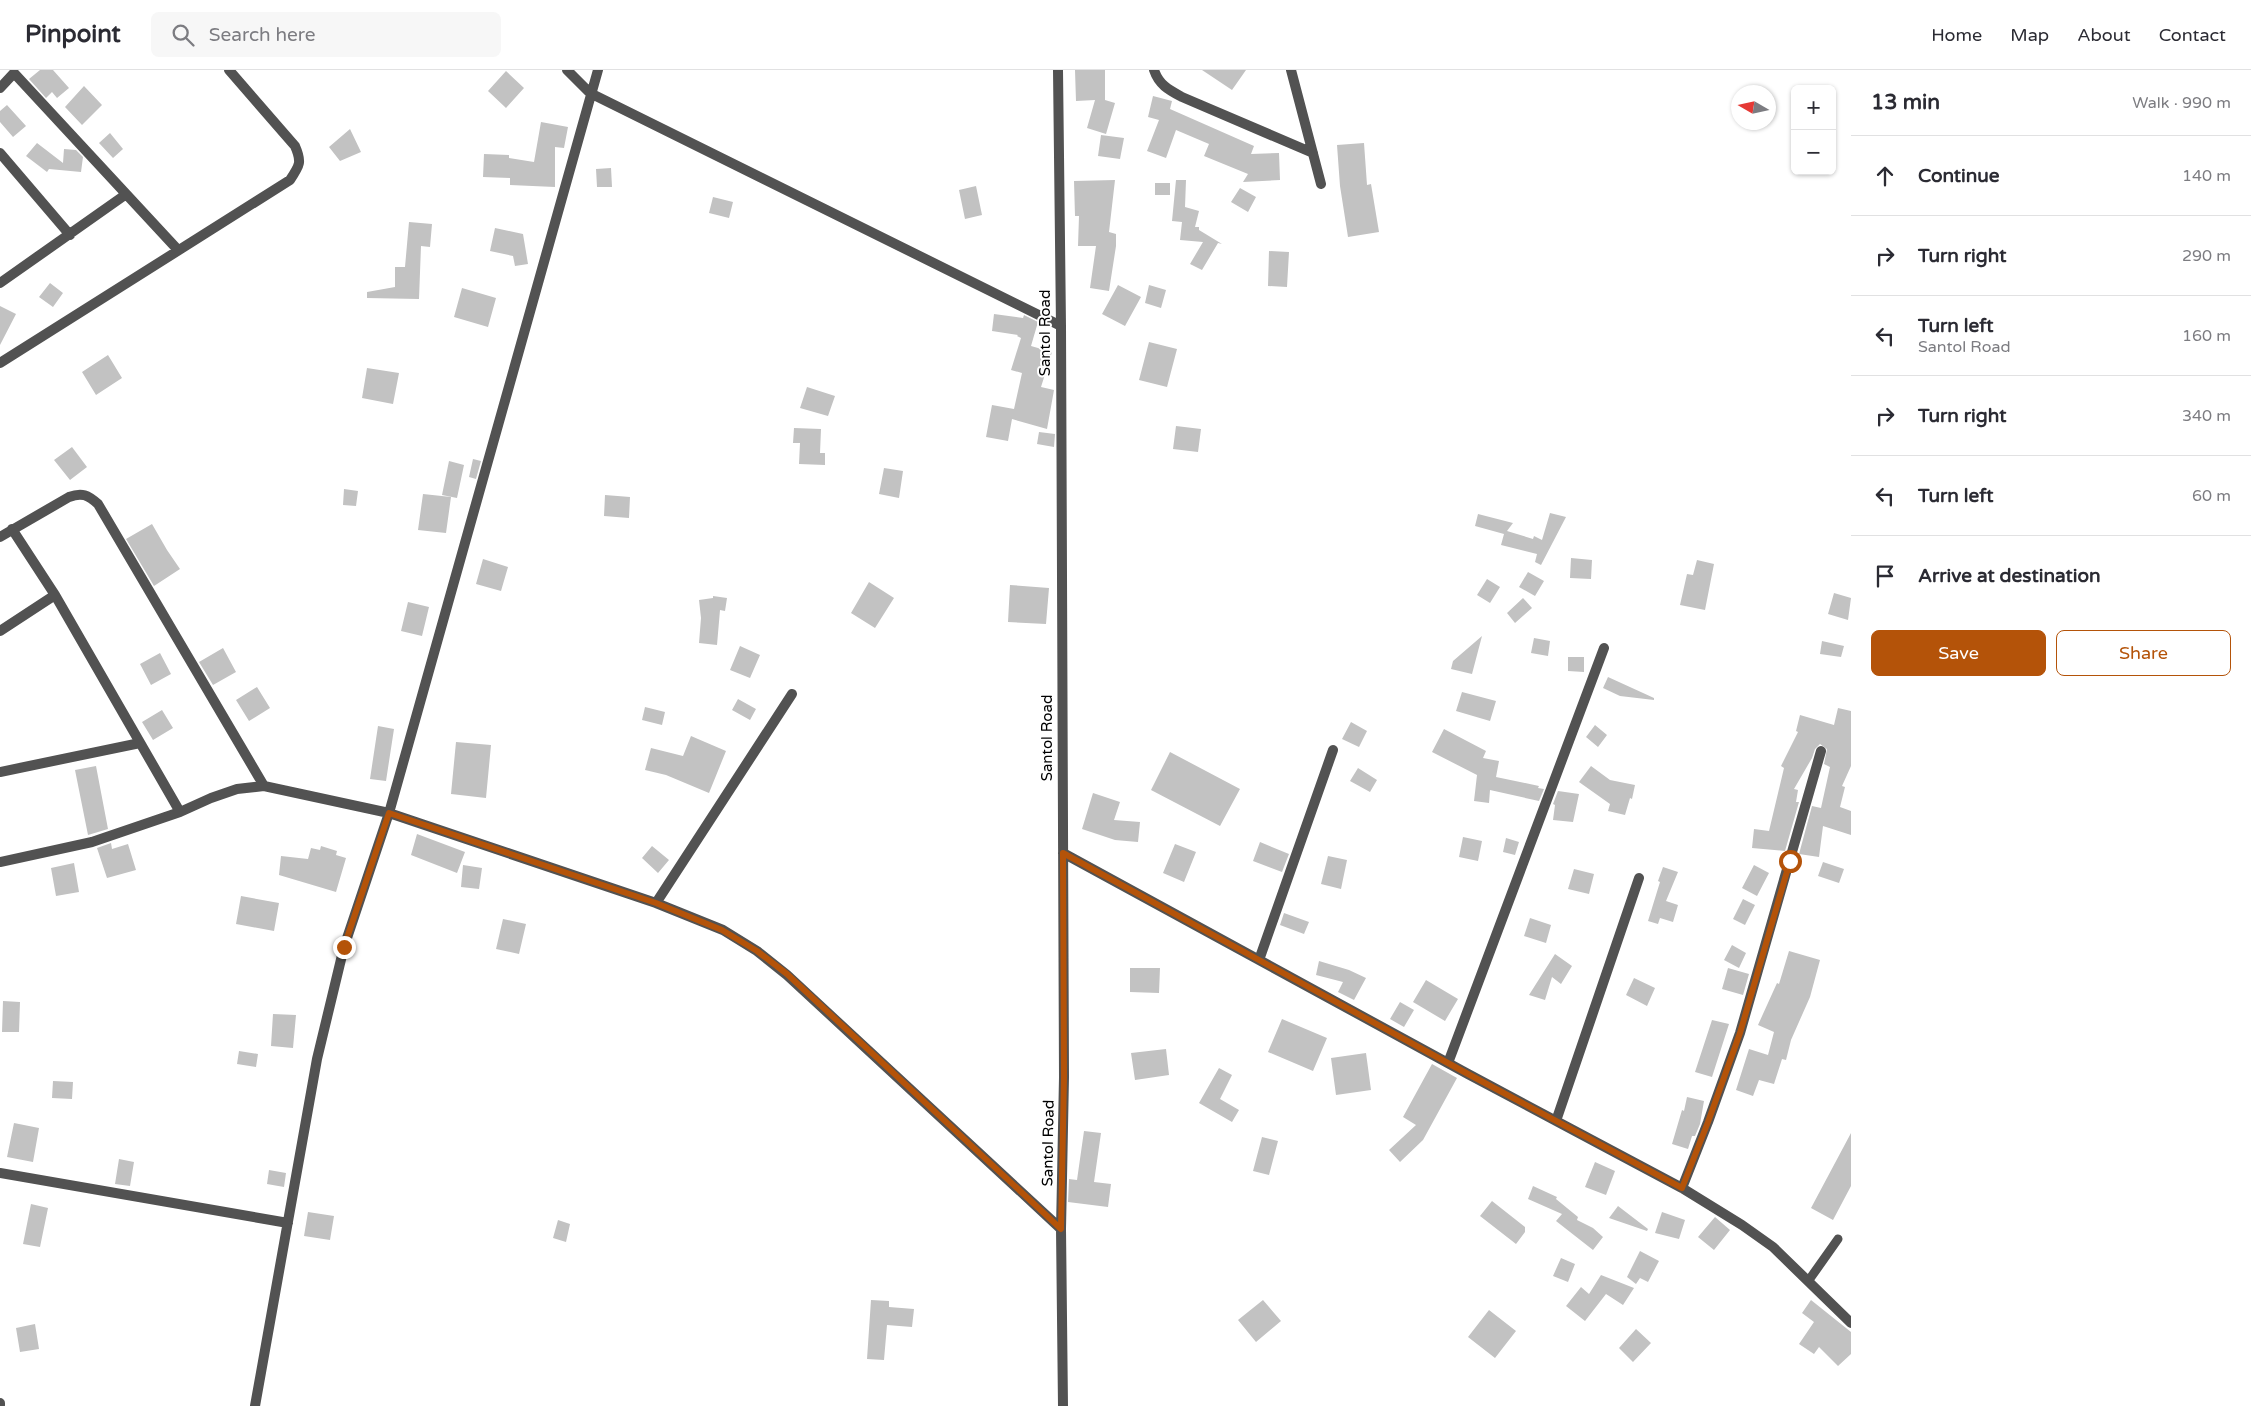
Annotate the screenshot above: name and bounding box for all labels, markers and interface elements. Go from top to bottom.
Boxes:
search box [151,12,501,57]
text: Pinpoint [25,20,121,49]
icon: search [169,21,197,49]
text: Search here [209,24,316,46]
text: Home [1931,24,1982,46]
text: Map [2010,24,2049,46]
text: About [2077,24,2131,46]
text: Contact [2159,24,2226,46]
north arrow [1731,85,1776,130]
map controls [1791,85,1836,175]
button: + [1791,85,1836,130]
text: 13 min [1871,90,1940,115]
text: Walk · 990 m [2132,93,2231,113]
button: − [1791,130,1836,175]
icon: ahead [1871,162,1899,190]
text: Continue [1918,165,2000,187]
text: 140 m [2182,166,2231,186]
icon: right [1871,242,1899,270]
text: Turn right [1918,245,2006,267]
text: 290 m [2182,246,2231,266]
street label: Santol Road [1036,290,1054,376]
text: Turn left [1918,315,1994,337]
icon: left [1871,322,1899,350]
text: 160 m [2182,326,2231,346]
text: Santol Road [1918,337,2010,357]
icon: right [1871,402,1899,430]
text: Turn right [1918,405,2006,427]
text: 340 m [2182,406,2231,426]
icon: left [1871,482,1899,510]
text: Turn left [1918,485,1994,507]
text: 60 m [2192,486,2231,506]
icon: arrive [1871,562,1899,590]
text: Arrive at destination [1918,565,2101,587]
button: Save [1871,630,2046,676]
button: Share [2056,630,2231,676]
street label: Santol Road [1038,695,1056,781]
route start [1779,850,1802,873]
route end [333,936,356,959]
street label: Santol Road [1038,1099,1058,1187]

